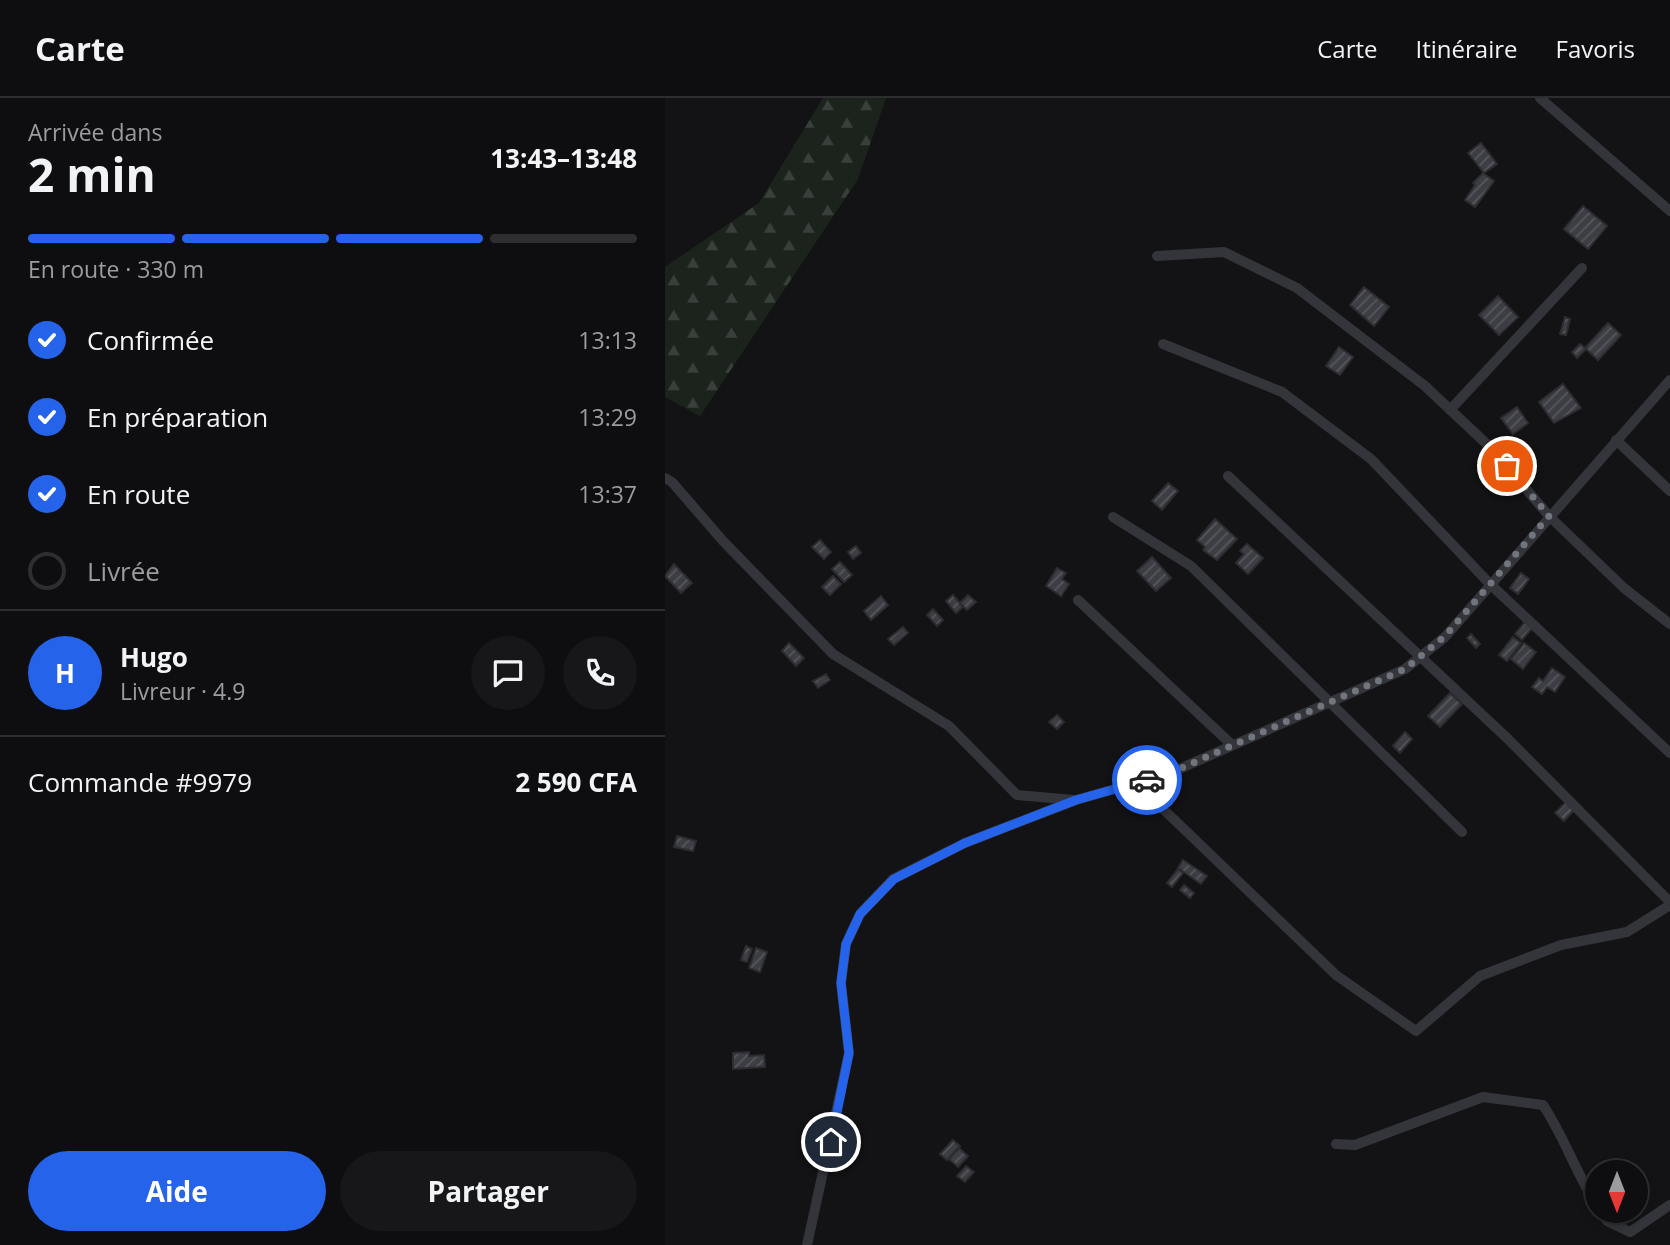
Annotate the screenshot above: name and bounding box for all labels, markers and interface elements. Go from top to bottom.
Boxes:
text: Carte [35,26,125,71]
text: Carte [1317,32,1378,65]
text: Itinéraire [1416,32,1518,65]
text: Favoris [1556,32,1635,65]
text: Arrivée dans [28,116,162,148]
text: 13:43–13:48 [490,140,637,176]
text: 2 min [28,143,156,205]
text: En route · 330 m [28,253,204,285]
icon: check [28,321,66,359]
text: Confirmée [87,322,214,358]
text: 13:13 [578,324,637,356]
icon: check [28,398,66,436]
text: En préparation [87,399,268,435]
text: 13:29 [578,401,637,433]
pin [1477,436,1537,496]
icon: bag [1488,447,1526,485]
icon: check [28,475,66,513]
text: En route [87,476,190,512]
text: 13:37 [578,478,637,510]
text: Livrée [87,553,160,589]
button: chat [471,636,545,710]
button: phone [563,636,637,710]
text: Hugo [120,639,188,675]
text: H [55,655,75,691]
text: Livreur · 4.9 [120,675,245,707]
courier [1112,745,1182,815]
icon: car [1128,761,1166,799]
text: Commande #9979 [28,764,252,800]
text: 2 590 CFA [515,764,637,800]
pin [801,1112,861,1172]
icon: home [812,1123,850,1161]
button: Aide [28,1151,326,1231]
button: Partager [340,1151,637,1231]
north arrow [1585,1160,1649,1223]
map controls [1585,1160,1648,1223]

